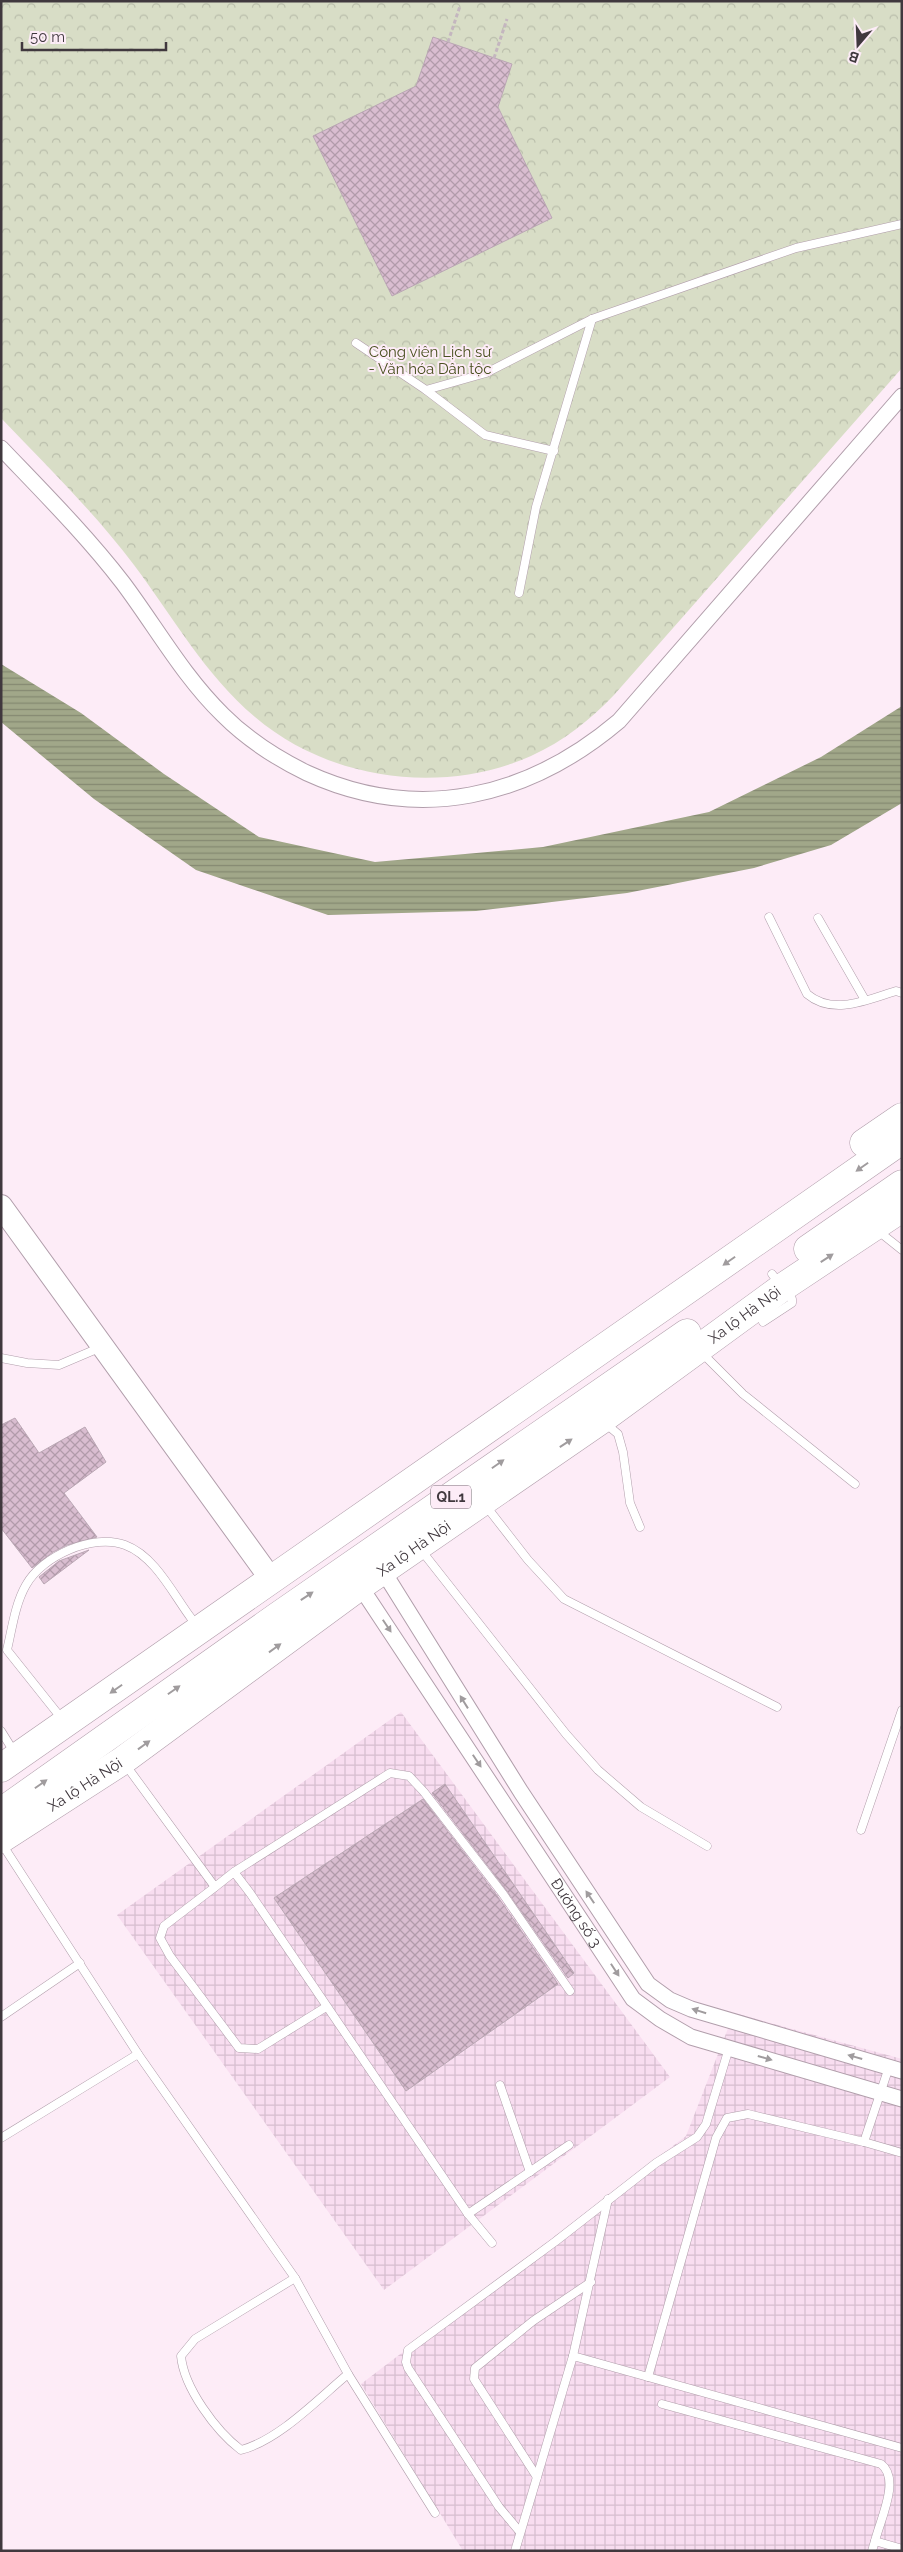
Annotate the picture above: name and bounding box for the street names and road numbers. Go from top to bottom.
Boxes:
street label: Xa lộ Hà Nội [705,1283,784,1347]
road number: QL.1 [431,1485,471,1508]
street label: Xa lộ Hà Nội [374,1517,454,1580]
street label: Xa lộ Hà Nội [44,1754,126,1815]
street label: Đường số 3 [547,1875,605,1951]

